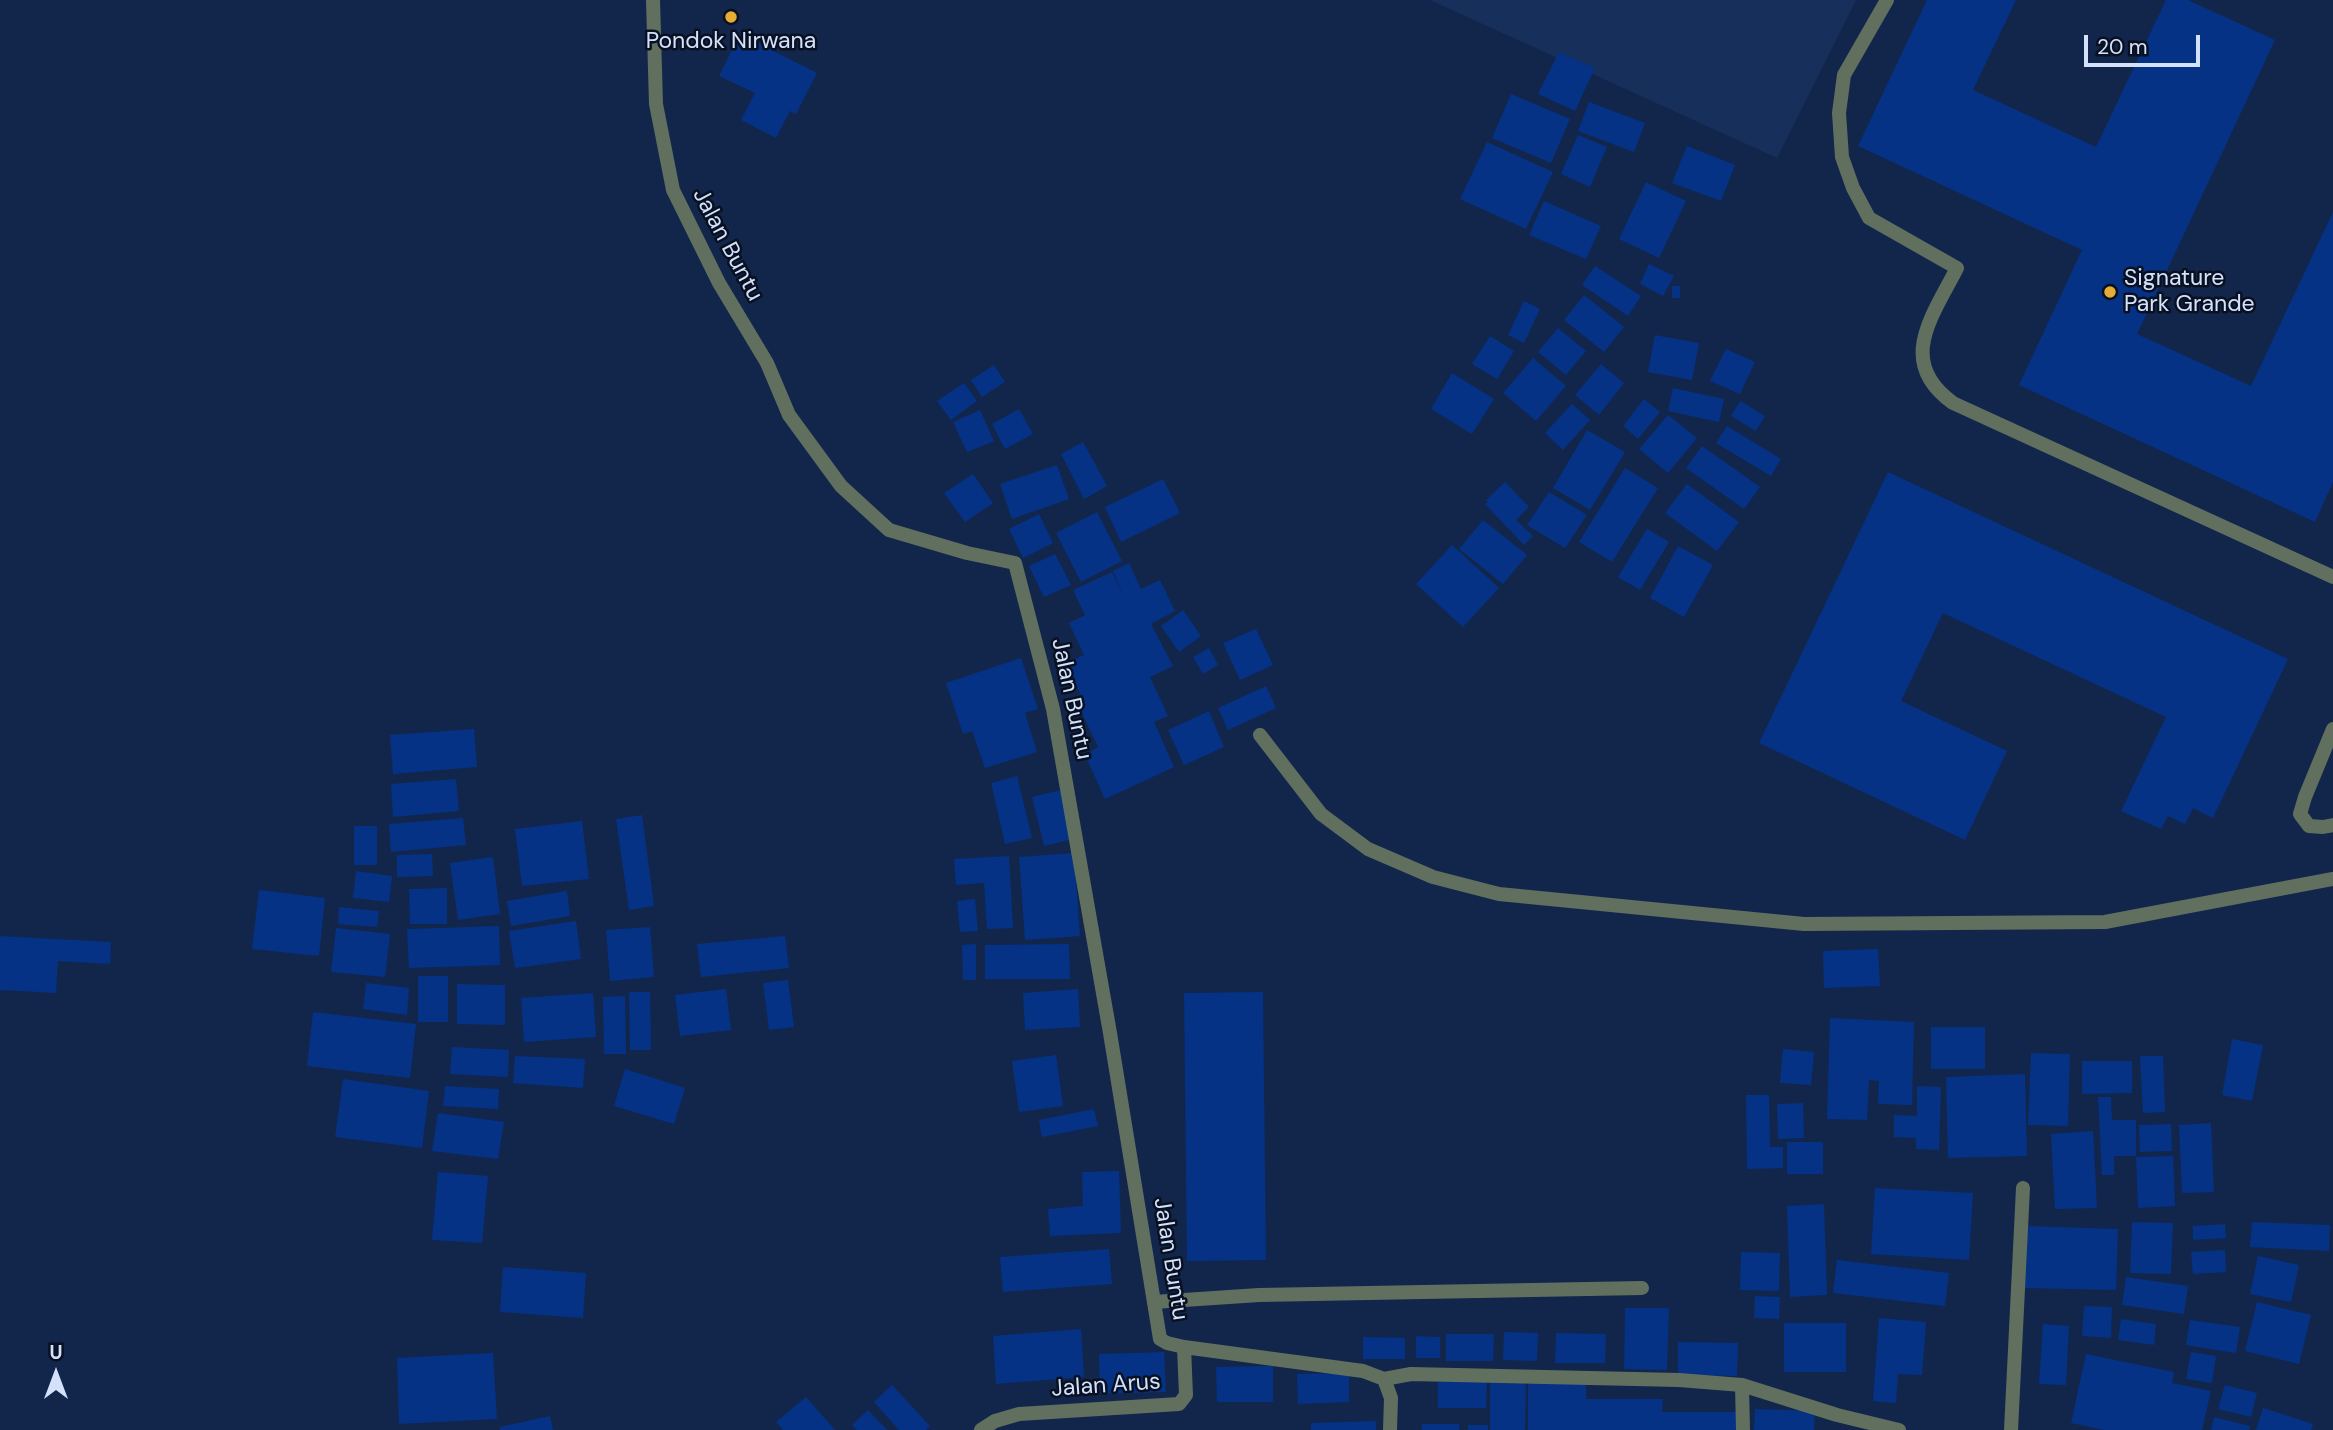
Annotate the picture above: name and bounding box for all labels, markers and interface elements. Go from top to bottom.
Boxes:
marker: Pondok Nirwana [723,9,739,25]
scale bar [2088,21,2204,65]
place label: Pondok Nirwana [646,28,816,56]
text: 20 m [2097,33,2148,61]
street label: Jalan Buntu [686,184,768,306]
place label: Signature Park Grande [2124,265,2255,319]
marker: Signature Park Grande [2102,284,2118,300]
street label: Jalan Buntu [1045,636,1097,762]
street label: Jalan Buntu [1147,1196,1193,1322]
north arrow [21,1339,91,1409]
text: U [49,1340,63,1365]
street label: Jalan Arus [1050,1368,1162,1404]

